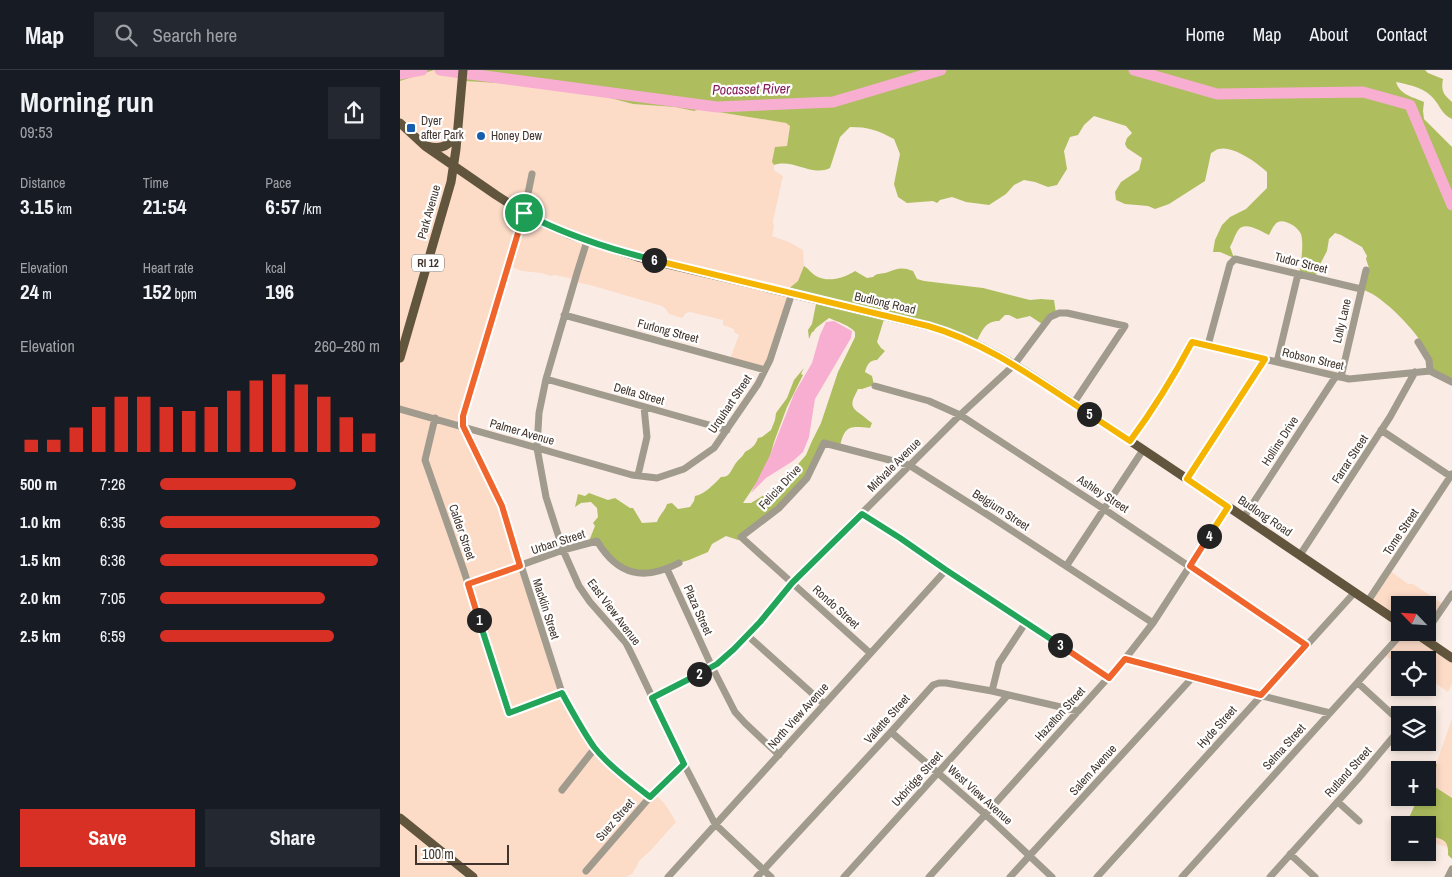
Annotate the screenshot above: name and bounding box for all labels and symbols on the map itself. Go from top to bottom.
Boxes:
water label: Pocasset River [712,79,791,99]
place label: Dyer after Park [421,113,464,143]
marker: Dyer after Park [405,122,417,134]
place label: Honey Dew [491,128,543,144]
marker: Honey Dew [475,130,487,142]
street label: Park Avenue [414,183,444,241]
pin [503,192,545,234]
pin: 6 [642,248,666,272]
street label: Tudor Street [1273,249,1329,277]
road number: RI 12 [412,254,444,272]
street label: Budlong Road [853,288,917,318]
street label: Lolly Lane [1329,297,1355,345]
street label: Furlong Street [636,315,700,347]
street label: Robson Street [1281,344,1346,374]
street label: Urquhart Street [705,371,756,436]
street label: Delta Street [612,379,666,409]
pin: 5 [1076,402,1102,426]
street label: Hollins Drive [1258,413,1302,469]
street label: Palmer Avenue [488,415,556,449]
street label: Farrar Street [1328,431,1372,487]
street label: Midvale Avenue [864,435,924,495]
street label: Felicia Drive [755,461,805,513]
street label: Ashley Street [1073,471,1132,517]
street label: Belgium Street [969,486,1033,535]
street label: Budlong Road [1235,492,1295,540]
street label: Calder Street [445,502,479,562]
street label: Tome Street [1380,505,1423,558]
pin: 4 [1196,524,1222,548]
street label: Urban Street [529,526,587,558]
street label: East View Avenue [584,575,644,649]
street label: Macklin Street [529,577,563,642]
street label: Plaza Street [680,582,716,638]
street label: Rondo Street [809,582,863,633]
north arrow [1391,596,1436,641]
pin: 1 [466,608,492,632]
pin: 3 [1048,632,1072,658]
pin: 2 [686,662,712,686]
street label: North View Avenue [764,679,832,753]
street label: Hazelton Street [1031,683,1089,745]
street label: Vallette Street [861,691,914,747]
street label: Hyde Street [1194,702,1241,752]
street label: Selma Street [1259,720,1309,773]
street label: Salem Avenue [1066,741,1120,799]
street label: Rutland Street [1321,743,1375,801]
street label: Uxbridge Street [888,748,946,810]
street label: West View Avenue [944,762,1016,828]
street label: Suez Street [592,795,638,845]
scale bar [415,842,509,865]

